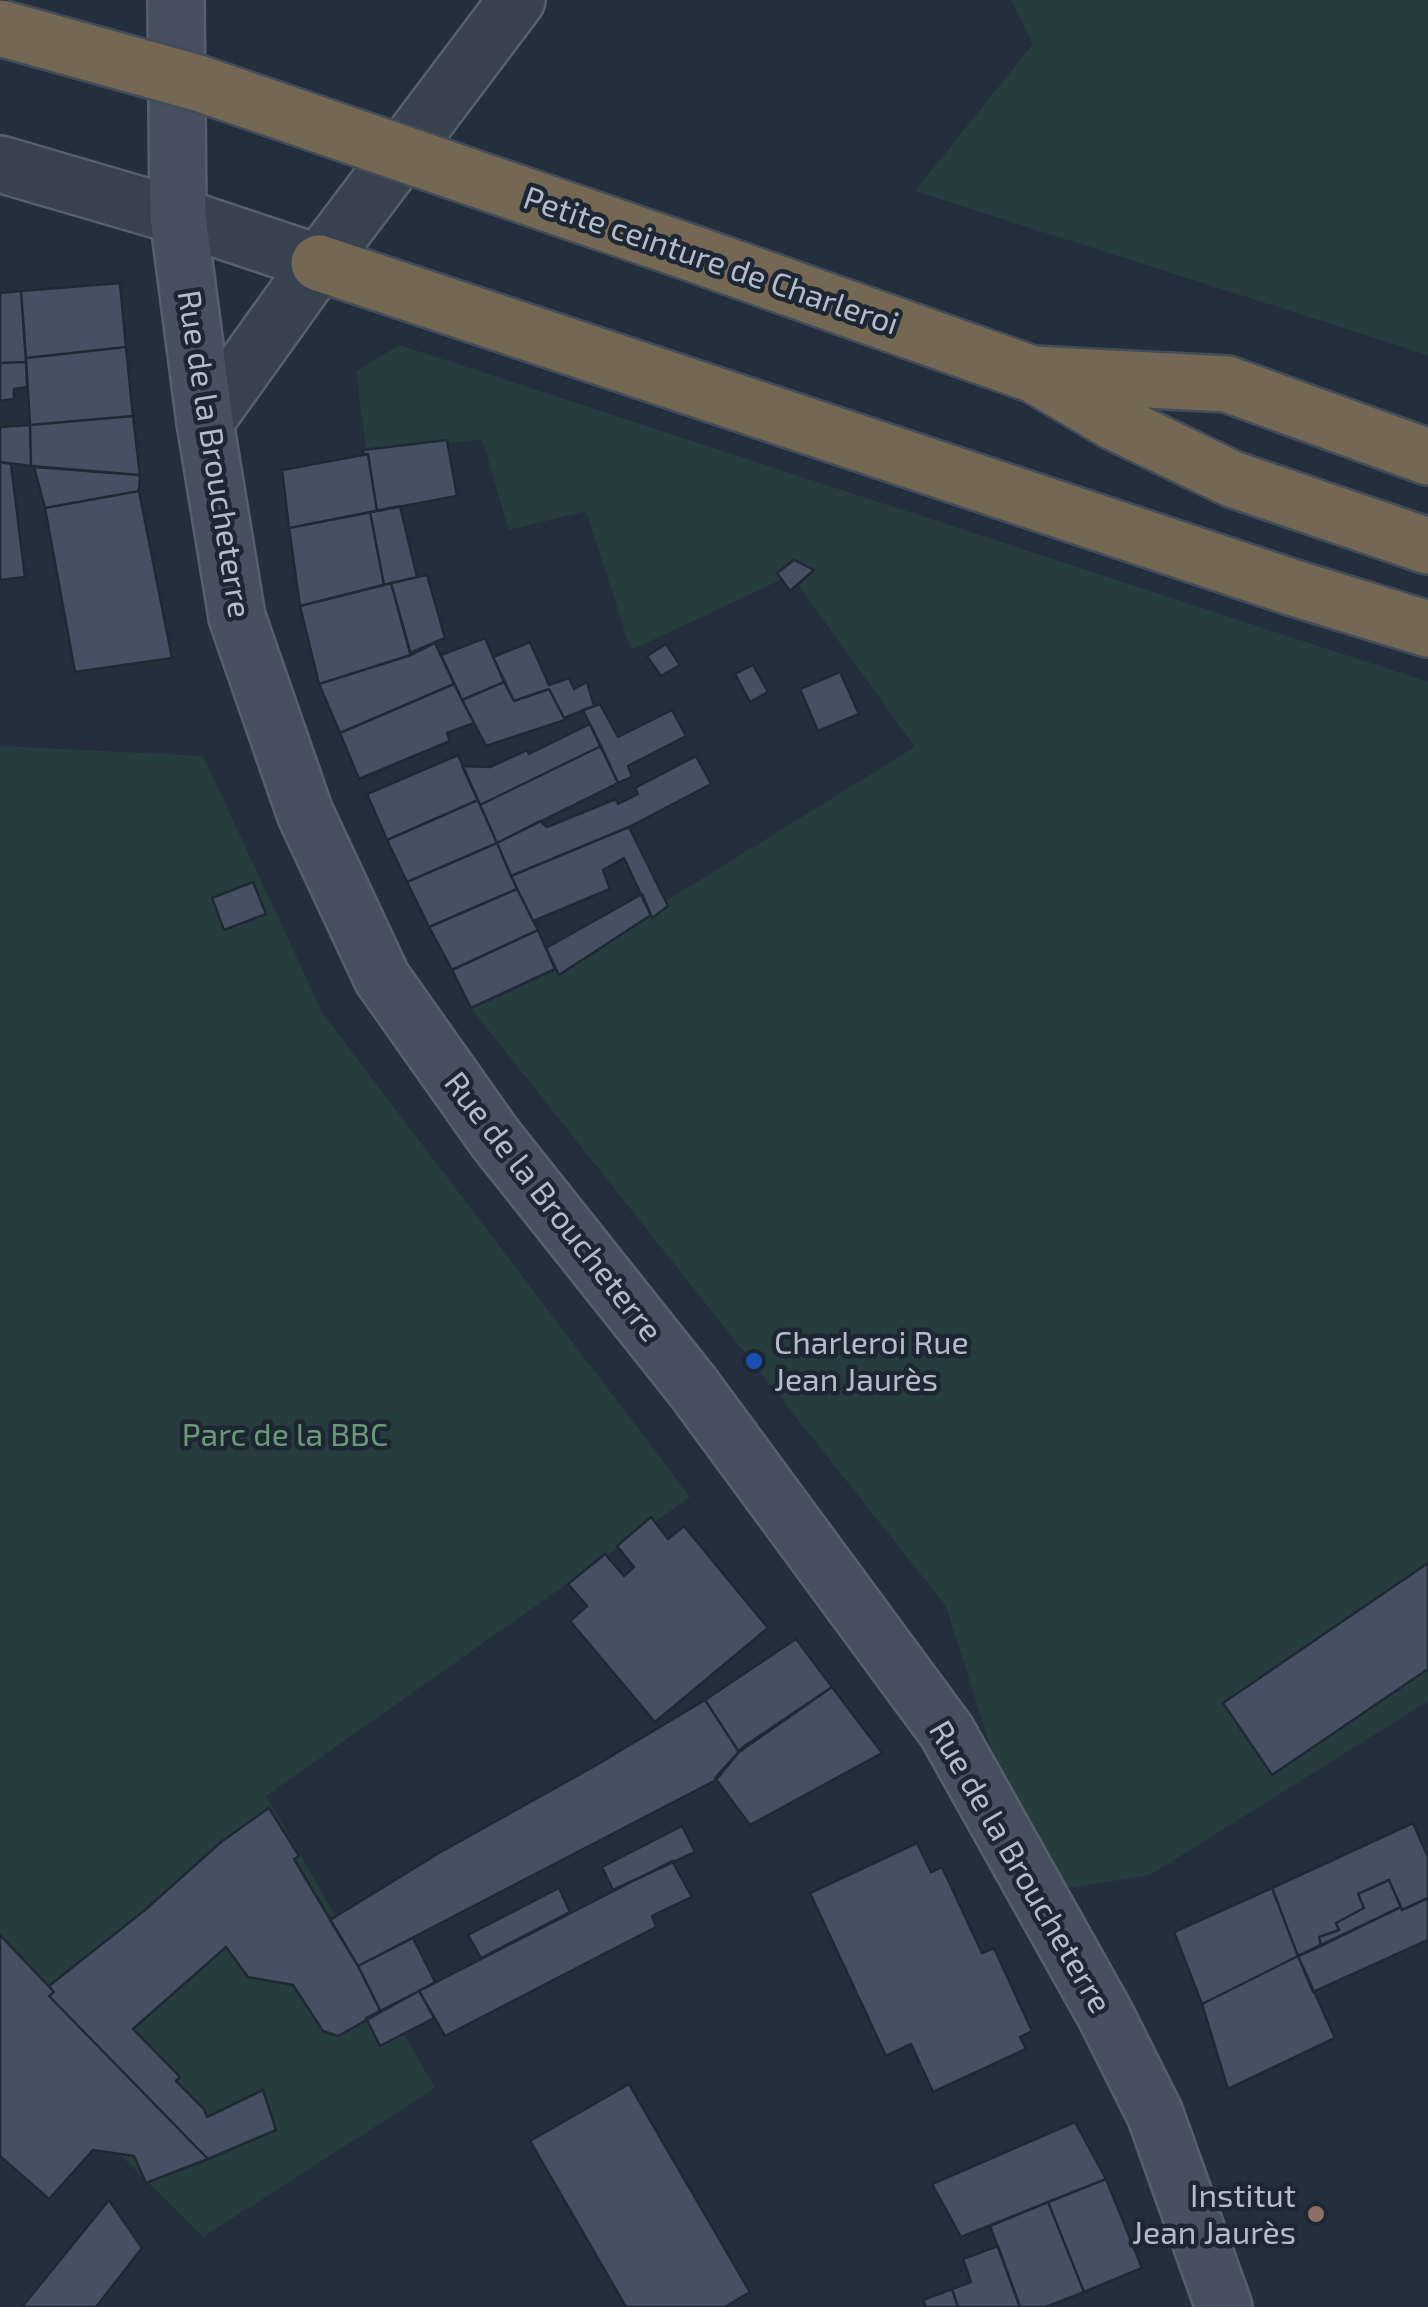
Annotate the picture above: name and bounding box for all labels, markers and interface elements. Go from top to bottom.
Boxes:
street label: Petite ceinture de Charleroi [519,179,903,343]
street label: Rue de la Broucheterre [169,287,259,621]
street label: Rue de la Broucheterre [436,1065,670,1349]
place label: Charleroi Rue Jean Jaurès [774,1324,969,1399]
marker: Charleroi Rue Jean Jaurès [743,1350,765,1372]
park label: Parc de la BBC [182,1416,388,1454]
street label: Rue de la Broucheterre [921,1714,1119,2020]
place label: Institut Jean Jaurès [1132,2177,1296,2252]
marker: Institut Jean Jaurès [1305,2203,1327,2225]

